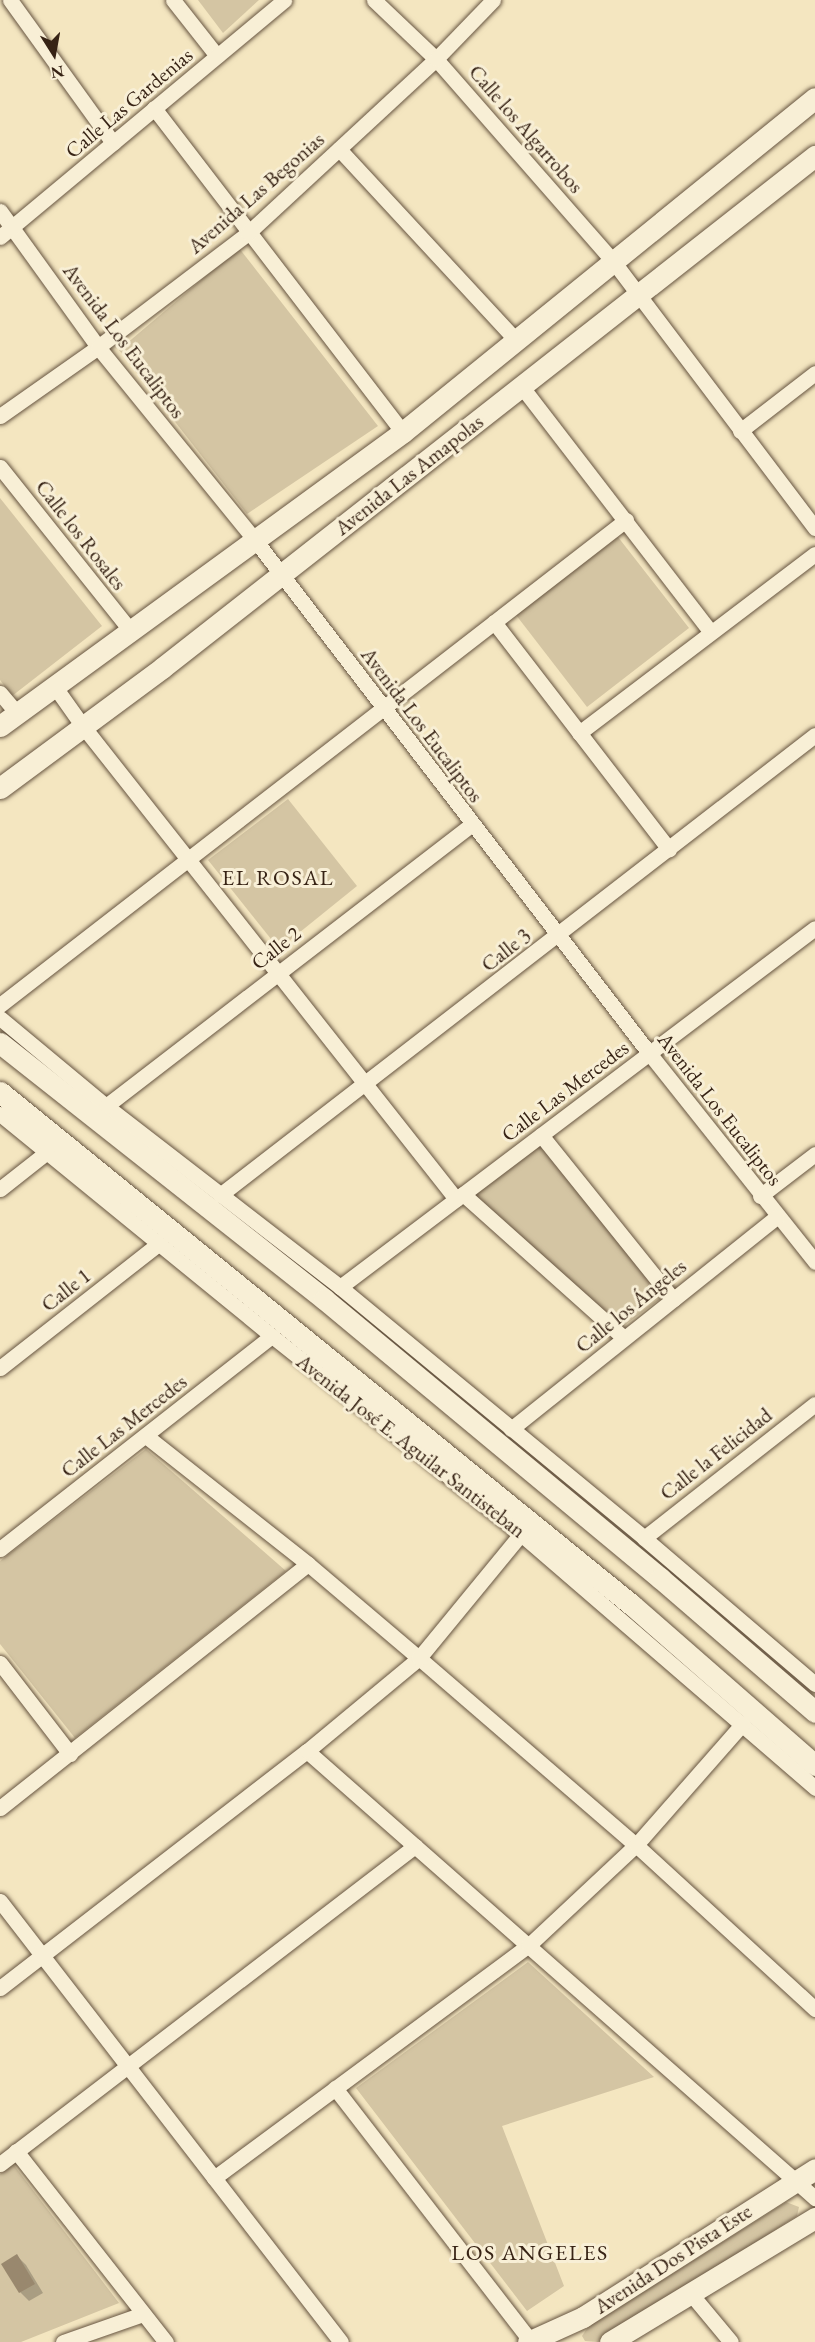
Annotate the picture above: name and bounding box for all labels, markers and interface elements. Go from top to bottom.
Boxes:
north arrow [24,24,84,84]
street label: Calle Las Gardenias [60,42,198,164]
street label: Calle los Algarrobos [463,60,589,198]
text: N [49,61,66,84]
street label: Avenida Las Begonias [183,127,329,259]
street label: Avenida Los Eucaliptos [58,259,190,423]
street label: Avenida Las Amapolas [330,409,488,541]
street label: Calle los Rosales [30,475,132,595]
street label: Avenida Los Eucaliptos [356,643,488,807]
district label: EL ROSAL [222,865,334,891]
street label: Calle 2 [246,921,306,975]
street label: Calle 3 [476,923,536,977]
street label: Avenida Los Eucaliptos [652,1027,788,1191]
street label: Calle Las Mercedes [496,1035,634,1147]
street label: Calle los Ángeles [571,1254,691,1358]
street label: Calle 1 [36,1263,96,1317]
street label: Avenida José E. Aguilar Santisteban [291,1349,531,1543]
street label: Calle Las Mercedes [56,1369,192,1483]
street label: Calle la Felicidad [655,1402,777,1506]
street label: Avenida Dos Pista Este [590,2199,756,2319]
district label: LOS ANGELES [451,2240,609,2266]

